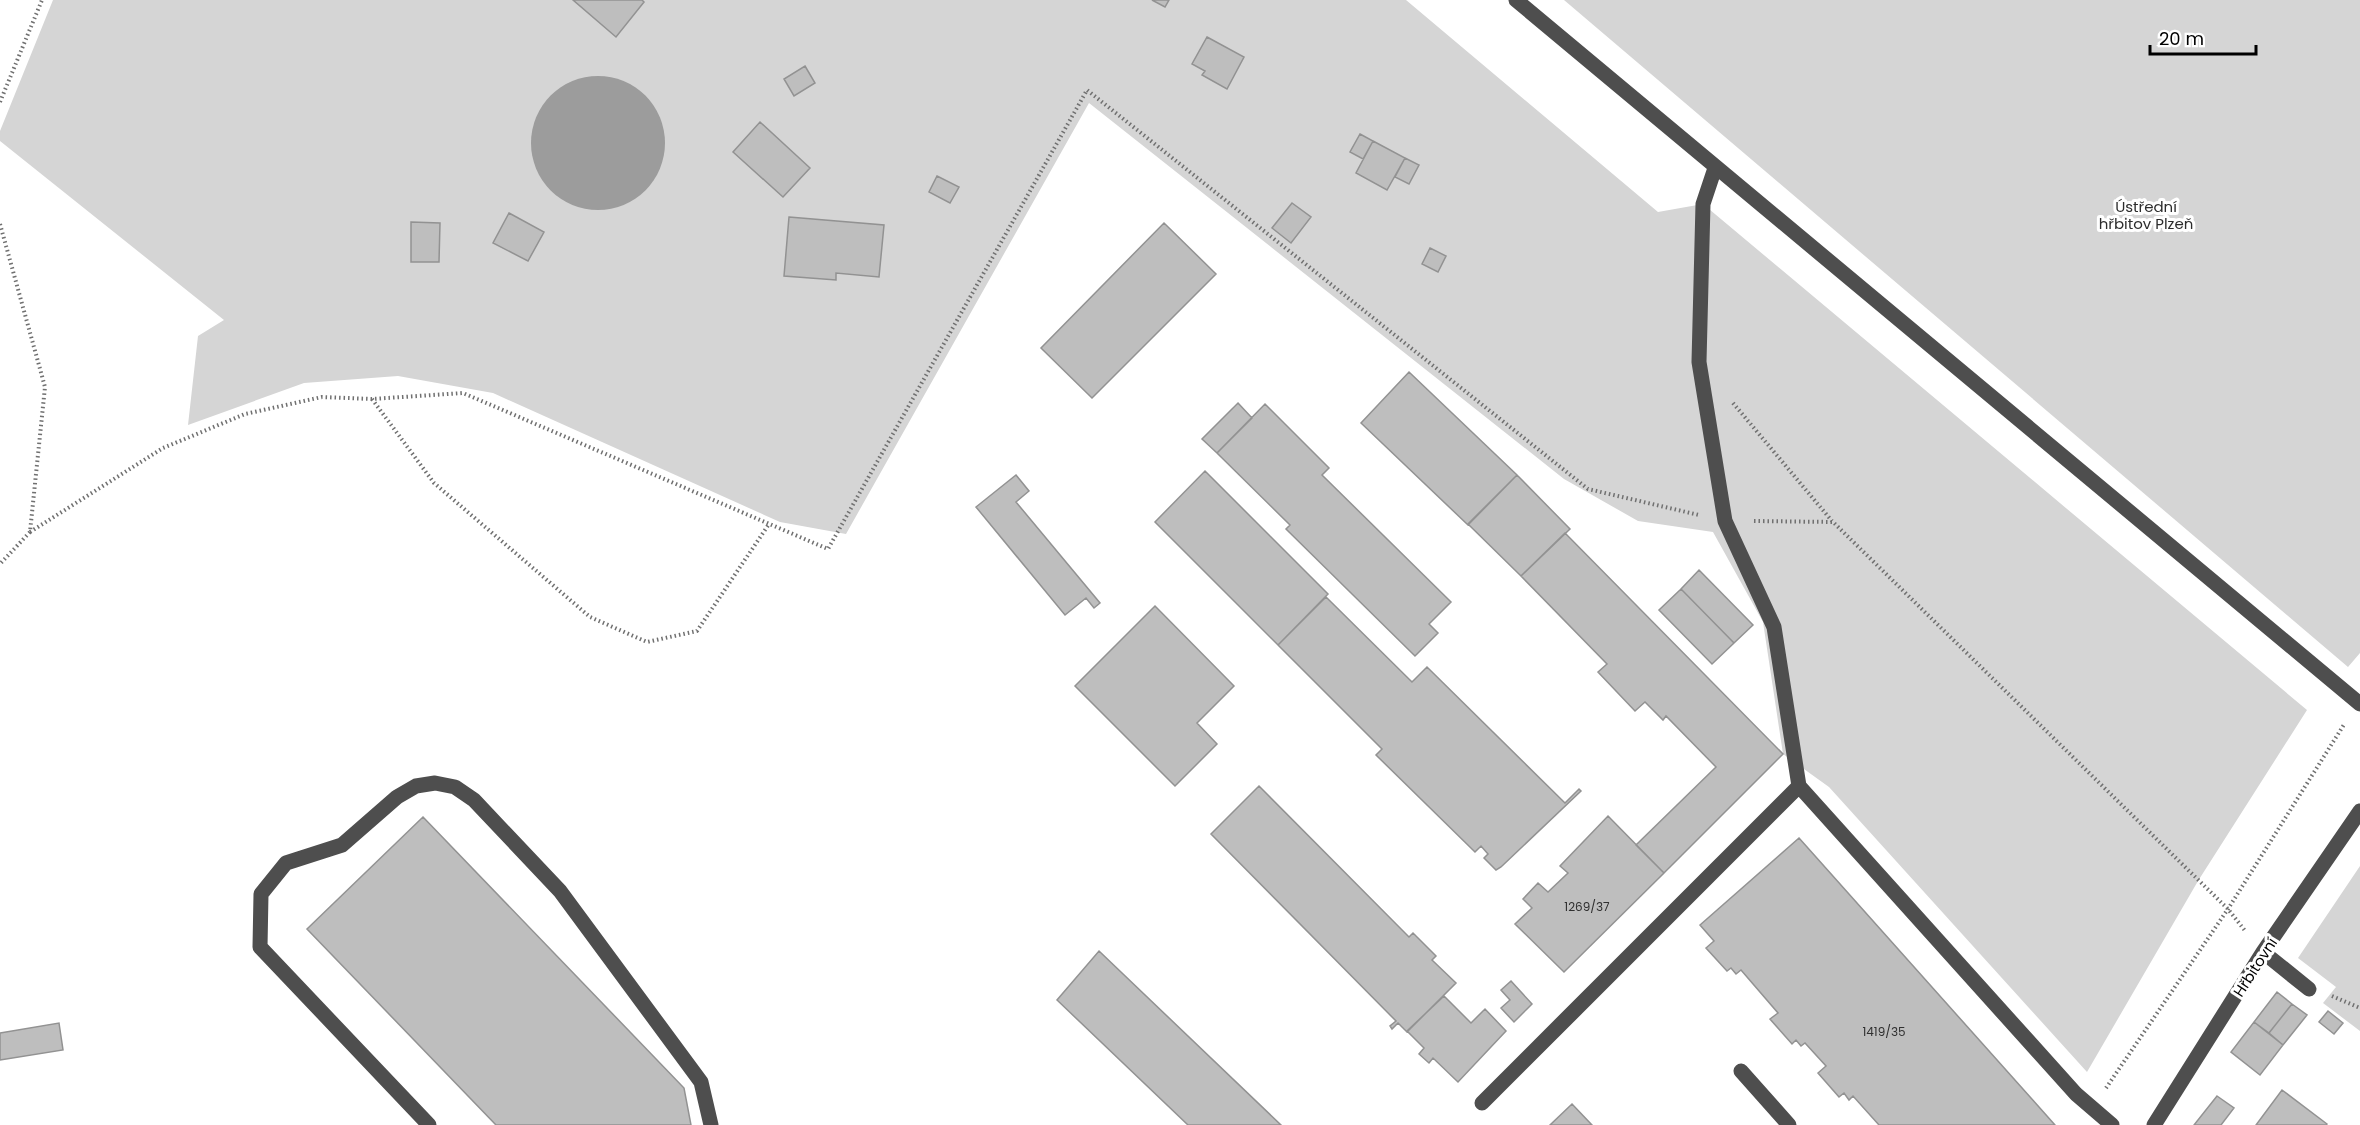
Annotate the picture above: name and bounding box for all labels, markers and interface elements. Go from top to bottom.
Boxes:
scale bar [2150,18,2256,56]
text: 20 m [2159,26,2204,51]
park label: Ústřední hřbitov Plzeň [2099,196,2193,234]
house number: 1269/37 [1564,898,1610,915]
street label: Hřbitovní [2228,933,2282,1001]
house number: 1419/35 [1862,1023,1906,1040]

